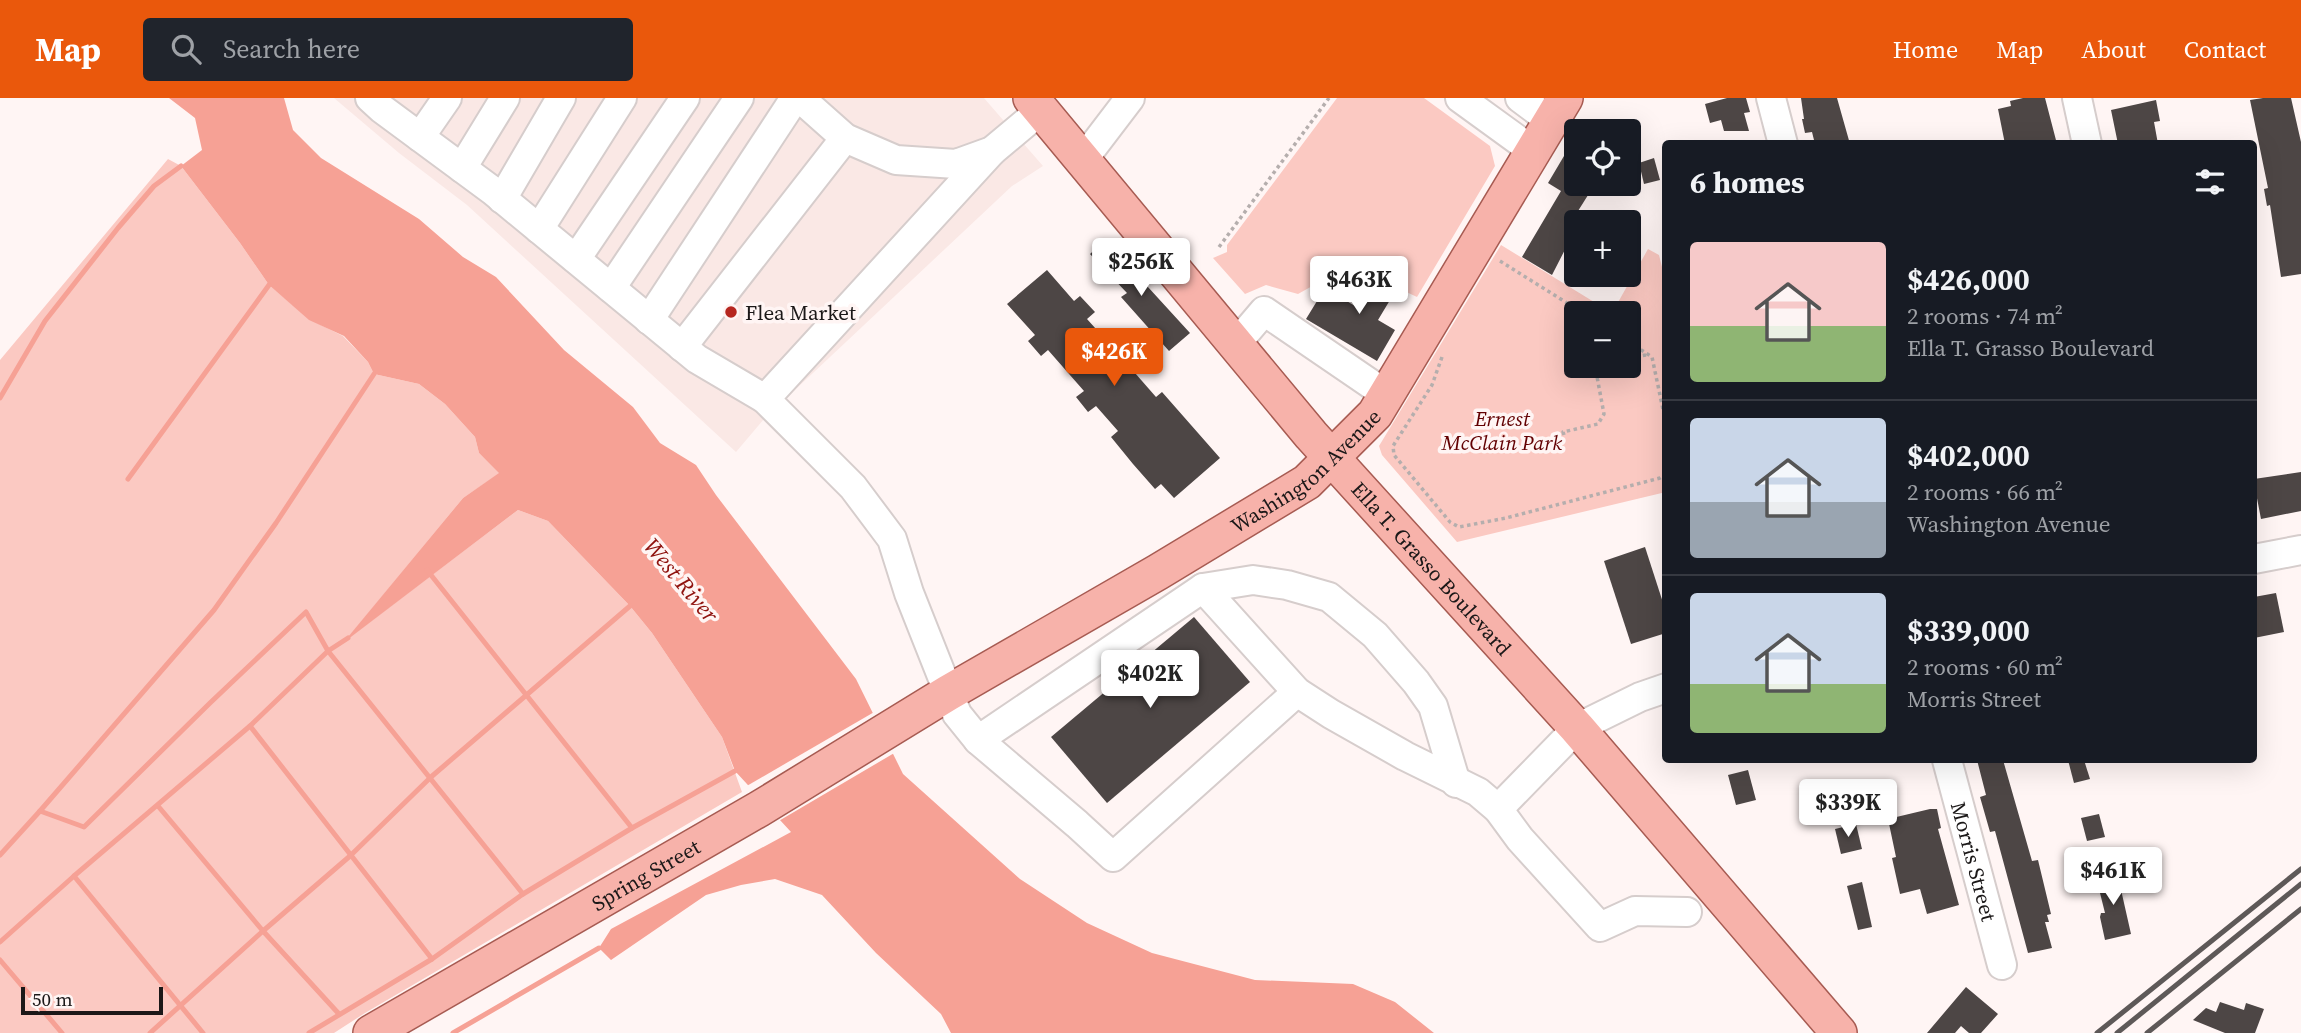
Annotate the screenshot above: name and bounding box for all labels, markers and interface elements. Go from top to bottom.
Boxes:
search box [143,18,633,81]
text: Map [35,27,101,72]
icon: search [167,30,205,68]
text: Search here [223,31,360,67]
text: Home [1893,33,1958,66]
text: Map [1996,33,2043,66]
text: About [2081,33,2146,66]
text: Contact [2184,33,2266,66]
map controls [1564,119,1641,378]
button: locate [1564,119,1641,196]
text: 6 homes [1690,162,1805,203]
icon: filters [2191,163,2229,201]
button: + [1564,210,1641,287]
pin: $256K [1092,238,1190,298]
text: $256K [1108,245,1174,277]
pin: $463K [1310,256,1408,316]
text: $426,000 [1907,259,2030,300]
text: $463K [1326,263,1392,295]
icon: home [1746,270,1830,354]
place label: Flea Market [745,298,856,327]
text: 2 rooms · 74 m² [1907,300,2063,332]
button: − [1564,301,1641,378]
marker: Flea Market [723,304,739,320]
pin: $426K [1065,328,1163,388]
text: Ella T. Grasso Boulevard [1907,332,2154,364]
text: $426K [1081,335,1147,367]
street label: Washington Avenue [1225,402,1387,539]
park label: Ernest McClain Park [1441,404,1562,457]
text: $402,000 [1907,435,2030,476]
icon: home [1746,446,1830,530]
street label: Ella T. Grasso Boulevard [1345,475,1519,662]
text: 2 rooms · 66 m² [1907,476,2063,508]
text: Washington Avenue [1907,508,2110,540]
water label: West River [636,531,726,630]
text: $339,000 [1907,610,2030,651]
icon: home [1746,621,1830,705]
pin: $402K [1101,650,1199,710]
text: 2 rooms · 60 m² [1907,651,2063,683]
text: $402K [1117,657,1183,689]
text: Morris Street [1907,683,2041,715]
pin: $339K [1799,780,1897,839]
text: $339K [1815,786,1881,818]
street label: Morris Street [1944,799,2004,924]
street label: Spring Street [586,832,705,917]
pin: $461K [2064,848,2162,907]
text: $461K [2080,854,2146,886]
scale bar [21,984,163,1016]
text: 50 m [32,986,73,1012]

